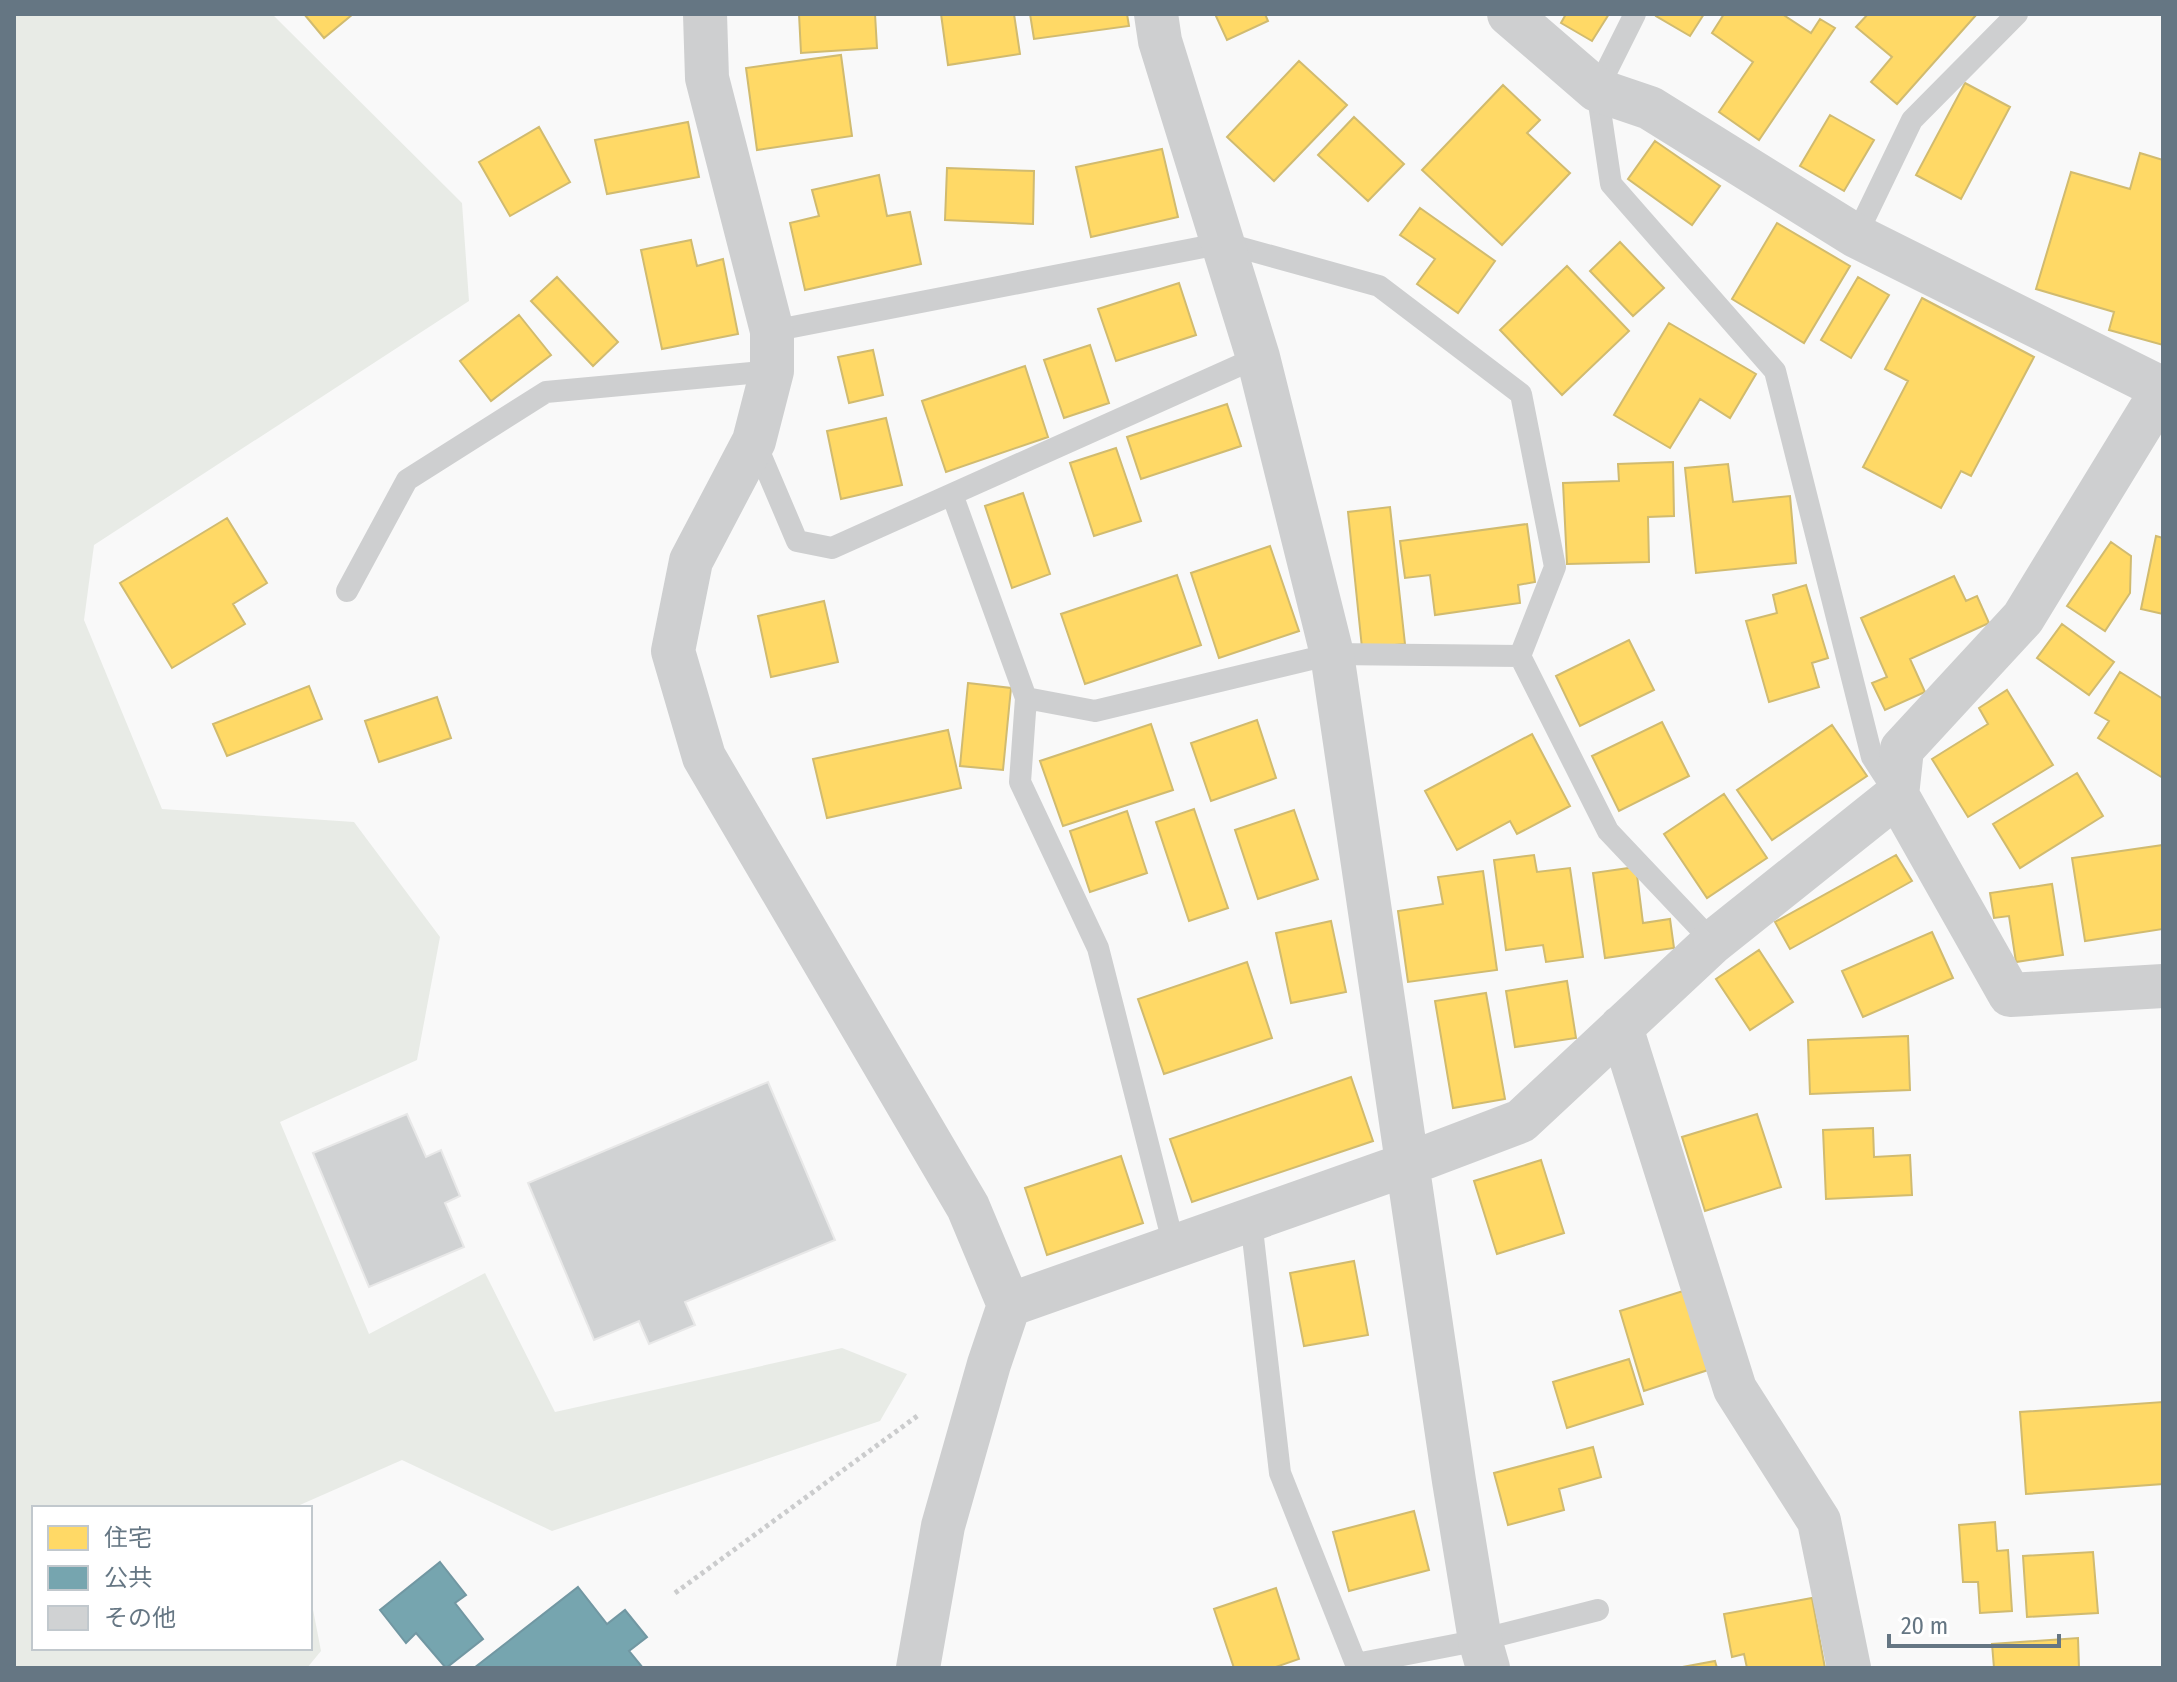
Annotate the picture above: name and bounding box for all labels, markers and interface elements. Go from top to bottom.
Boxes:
legend [32,1506,312,1650]
text: 住宅 [104,1524,152,1552]
text: 公共 [104,1564,152,1592]
scale bar [1889,1598,2059,1648]
text: その他 [104,1604,176,1632]
text: 20 m [1901,1612,1948,1640]

